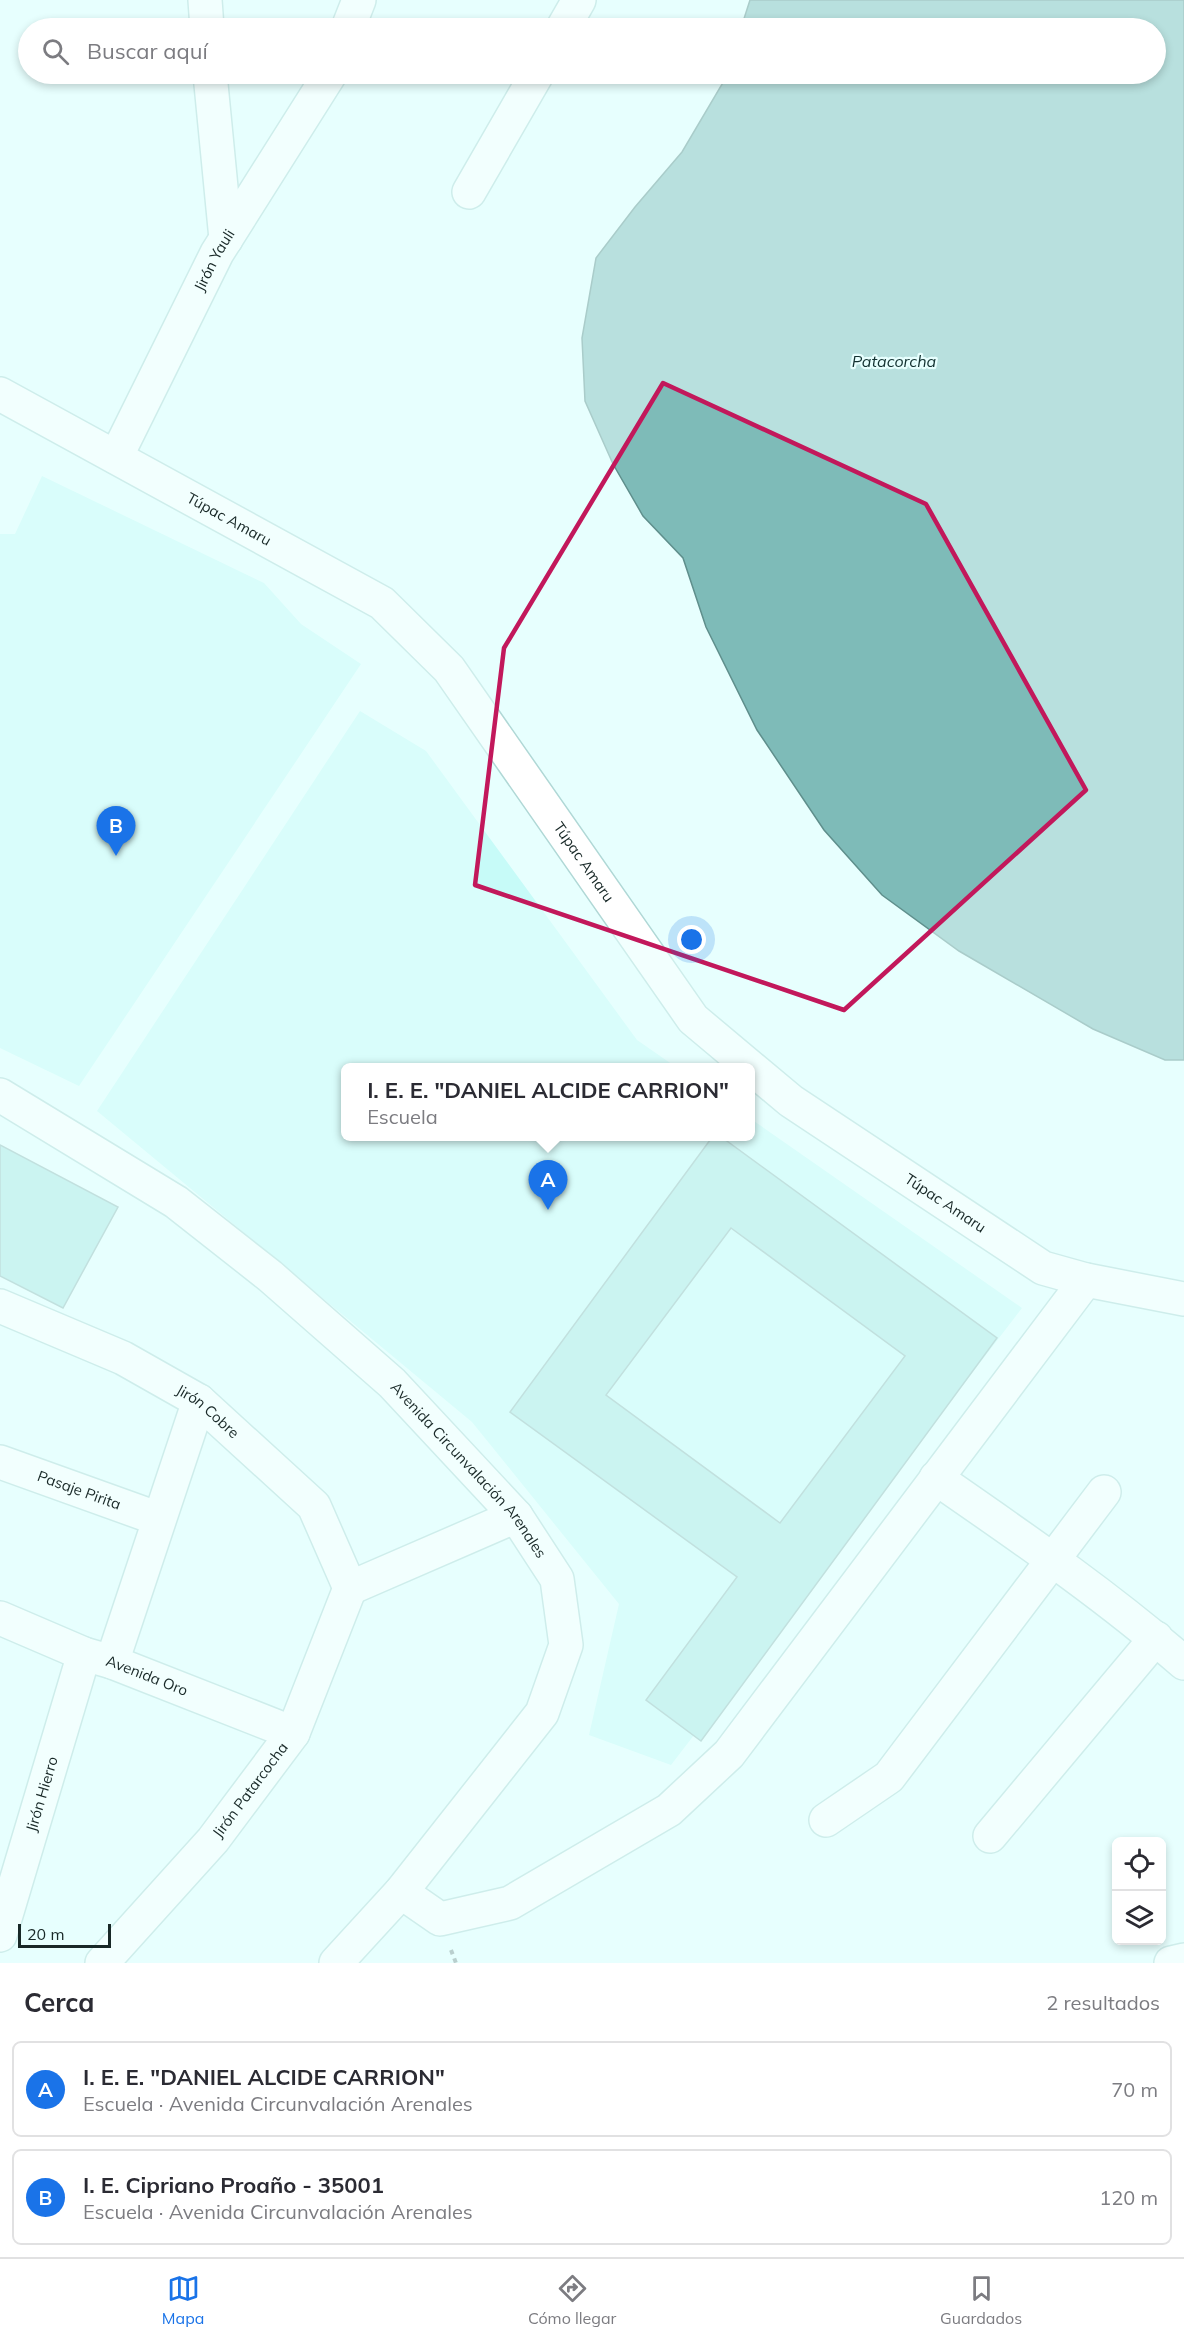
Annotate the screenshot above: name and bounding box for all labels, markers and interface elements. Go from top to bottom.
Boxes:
search box [18,18,1166,84]
icon: search [39,35,72,68]
text: Buscar aquí [87,37,208,65]
street label: Jirón Yauli [190,225,239,294]
water label: Patacorcha [852,351,937,371]
street label: Túpac Amaru [184,488,275,550]
pin: B [96,806,136,856]
street label: Túpac Amaru [550,818,619,906]
your location [677,925,706,954]
popup [341,1063,755,1141]
text: I. E. E. "DANIEL ALCIDE CARRION" [367,1076,729,1104]
text: Escuela [367,1104,438,1129]
pin: A [528,1160,568,1210]
street label: Túpac Amaru [901,1169,990,1237]
street label: Avenida Circunvalación Arenales [387,1378,551,1562]
street label: Jirón Cobre [173,1380,244,1442]
street label: Pasaje Pirita [35,1466,123,1514]
street label: Avenida Oro [104,1651,191,1700]
street label: Jirón Patarcocha [208,1738,292,1841]
street label: Jirón Hierro [21,1754,62,1834]
map controls [1112,1837,1166,1945]
button: locate [1112,1837,1166,1891]
button: layers [1112,1891,1166,1945]
scale bar [18,1921,111,1948]
text: 20 m [27,1924,64,1944]
text: Cerca [24,1986,94,2019]
text: 2 resultados [1046,1990,1160,2015]
text: I. E. E. "DANIEL ALCIDE CARRION" [83,2063,445,2091]
text: A [38,2077,53,2102]
text: 70 m [1111,2077,1158,2102]
text: Escuela · Avenida Circunvalación Arenales [83,2091,473,2116]
text: I. E. Cipriano Proaño - 35001 [83,2171,384,2199]
text: B [39,2185,52,2210]
text: 120 m [1099,2185,1158,2210]
text: Escuela · Avenida Circunvalación Arenales [83,2199,473,2224]
tab: Mapa [162,2272,204,2328]
tab: Cómo llegar [528,2272,616,2328]
tab: Guardados [940,2272,1022,2328]

